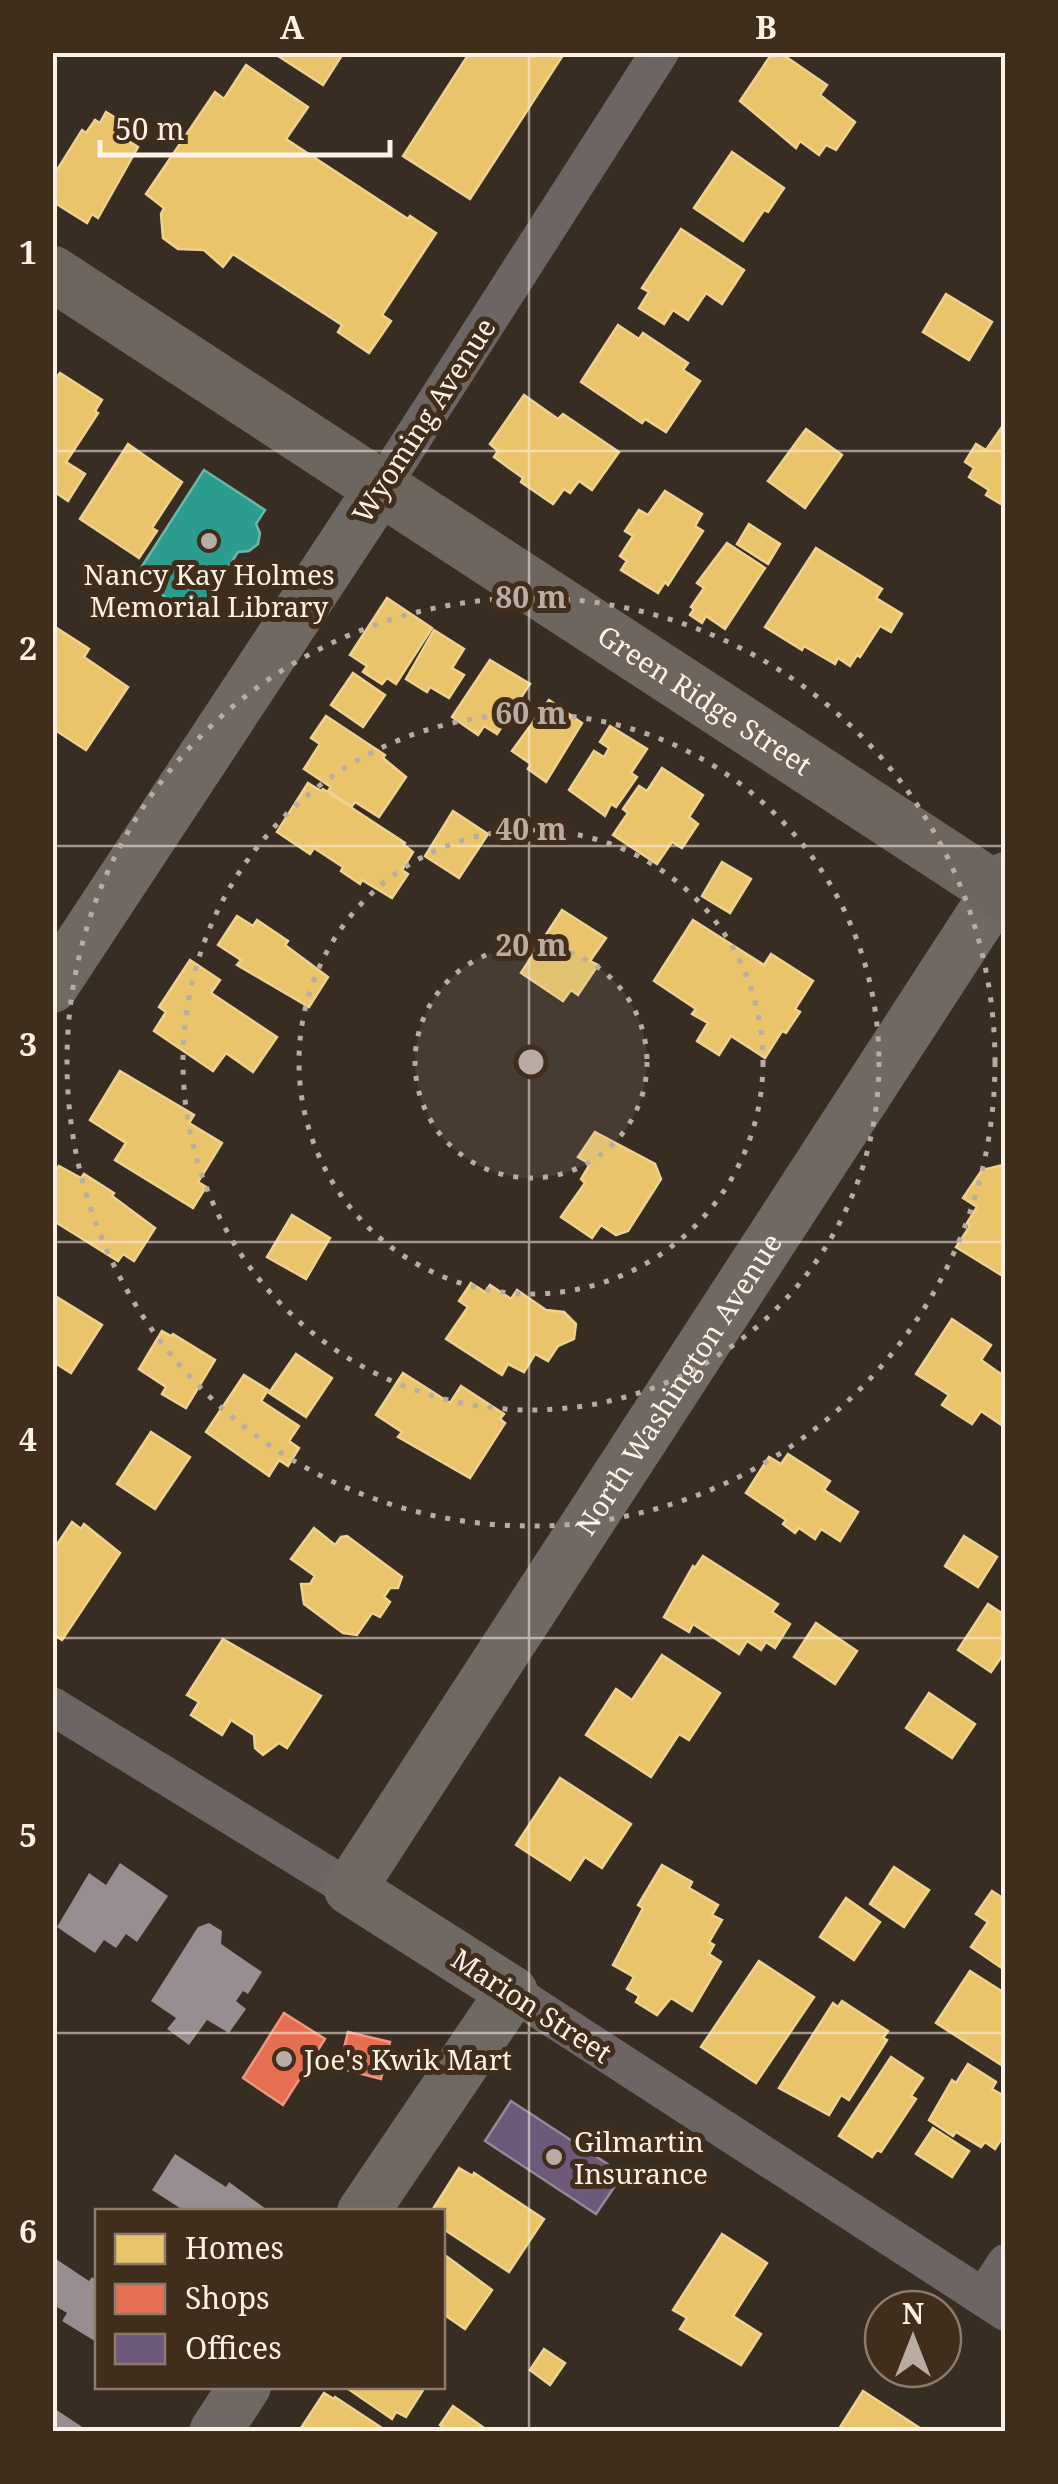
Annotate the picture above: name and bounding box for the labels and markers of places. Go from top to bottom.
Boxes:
marker: Nancy Kay Holmes Memorial Library [198,530,220,552]
place label: Nancy Kay Holmes Memorial Library [83,555,335,625]
centre of rings [513,1044,549,1080]
place label: Joe's Kwik Mart [303,2040,512,2078]
marker: Joe's Kwik Mart [273,2048,295,2070]
place label: Gilmartin Insurance [574,2122,708,2192]
marker: Gilmartin Insurance [543,2146,565,2168]

